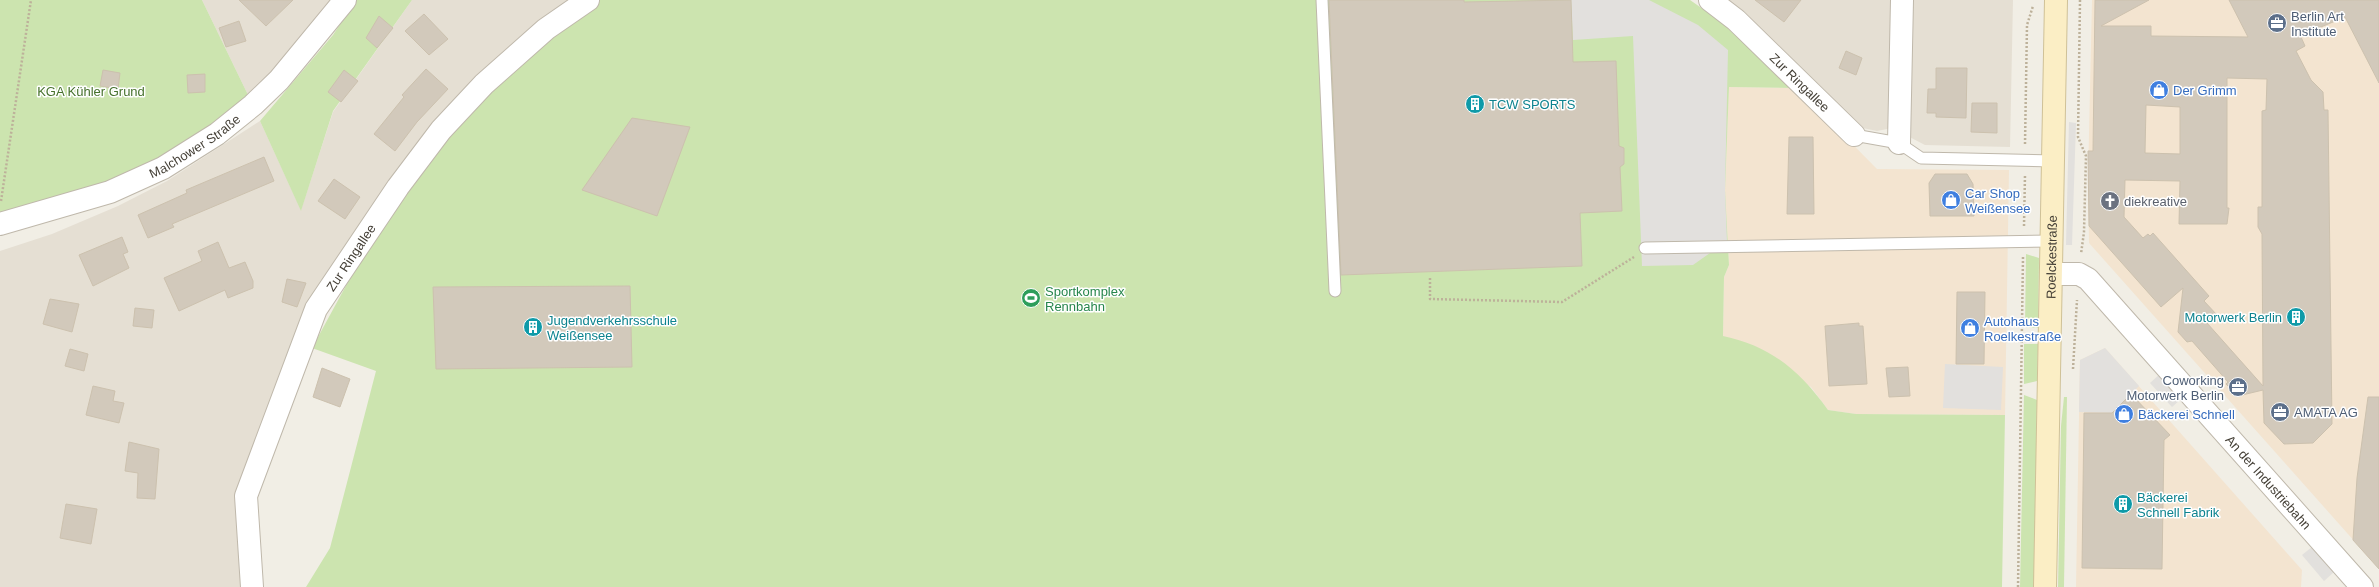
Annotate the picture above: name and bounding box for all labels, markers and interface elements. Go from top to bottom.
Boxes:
place label: Berlin Art Institute [2291,9,2344,39]
office icon: Berlin Art Institute [2266,12,2288,34]
street label: Zur Ringallee [1767,50,1832,115]
shop icon: Der Grimm [2148,79,2170,101]
place label: Der Grimm [2173,83,2237,98]
park label: KGA Kühler Grund [37,84,145,99]
building icon: TCW SPORTS [1464,93,1486,115]
place label: TCW SPORTS [1489,97,1576,112]
street label: Malchower Straße [147,111,243,181]
place label: Car Shop Weißensee [1965,186,2031,216]
shop icon: Car Shop Weißensee [1940,189,1962,211]
church icon: diekreative [2099,190,2121,212]
place label: diekreative [2124,194,2187,209]
street label: Roelckestraße [2043,215,2060,299]
street label: Zur Ringallee [323,221,379,294]
place label: Sportkomplex Rennbahn [1045,284,1125,314]
sports icon: Sportkomplex Rennbahn [1020,287,1042,309]
building icon: Motorwerk Berlin [2285,306,2307,328]
place label: Motorwerk Berlin [2184,310,2282,325]
place label: Jugendverkehrsschule Weißensee [547,313,677,343]
place label: Autohaus Roelkestraße [1984,314,2061,344]
building icon: Jugendverkehrsschule Weißensee [522,316,544,338]
shop icon: Autohaus Roelkestraße [1959,317,1981,339]
place label: Coworking Motorwerk Berlin [2126,373,2224,403]
office icon: Coworking Motorwerk Berlin [2227,376,2249,398]
office icon: AMATA AG [2269,401,2291,423]
shop icon: Bäckerei Schnell [2113,403,2135,425]
place label: AMATA AG [2294,405,2358,420]
place label: Bäckerei Schnell [2138,407,2235,422]
street label: An der Industriebahn [2222,432,2314,532]
place label: Bäckerei Schnell Fabrik [2137,490,2220,520]
building icon: Bäckerei Schnell Fabrik [2112,493,2134,515]

